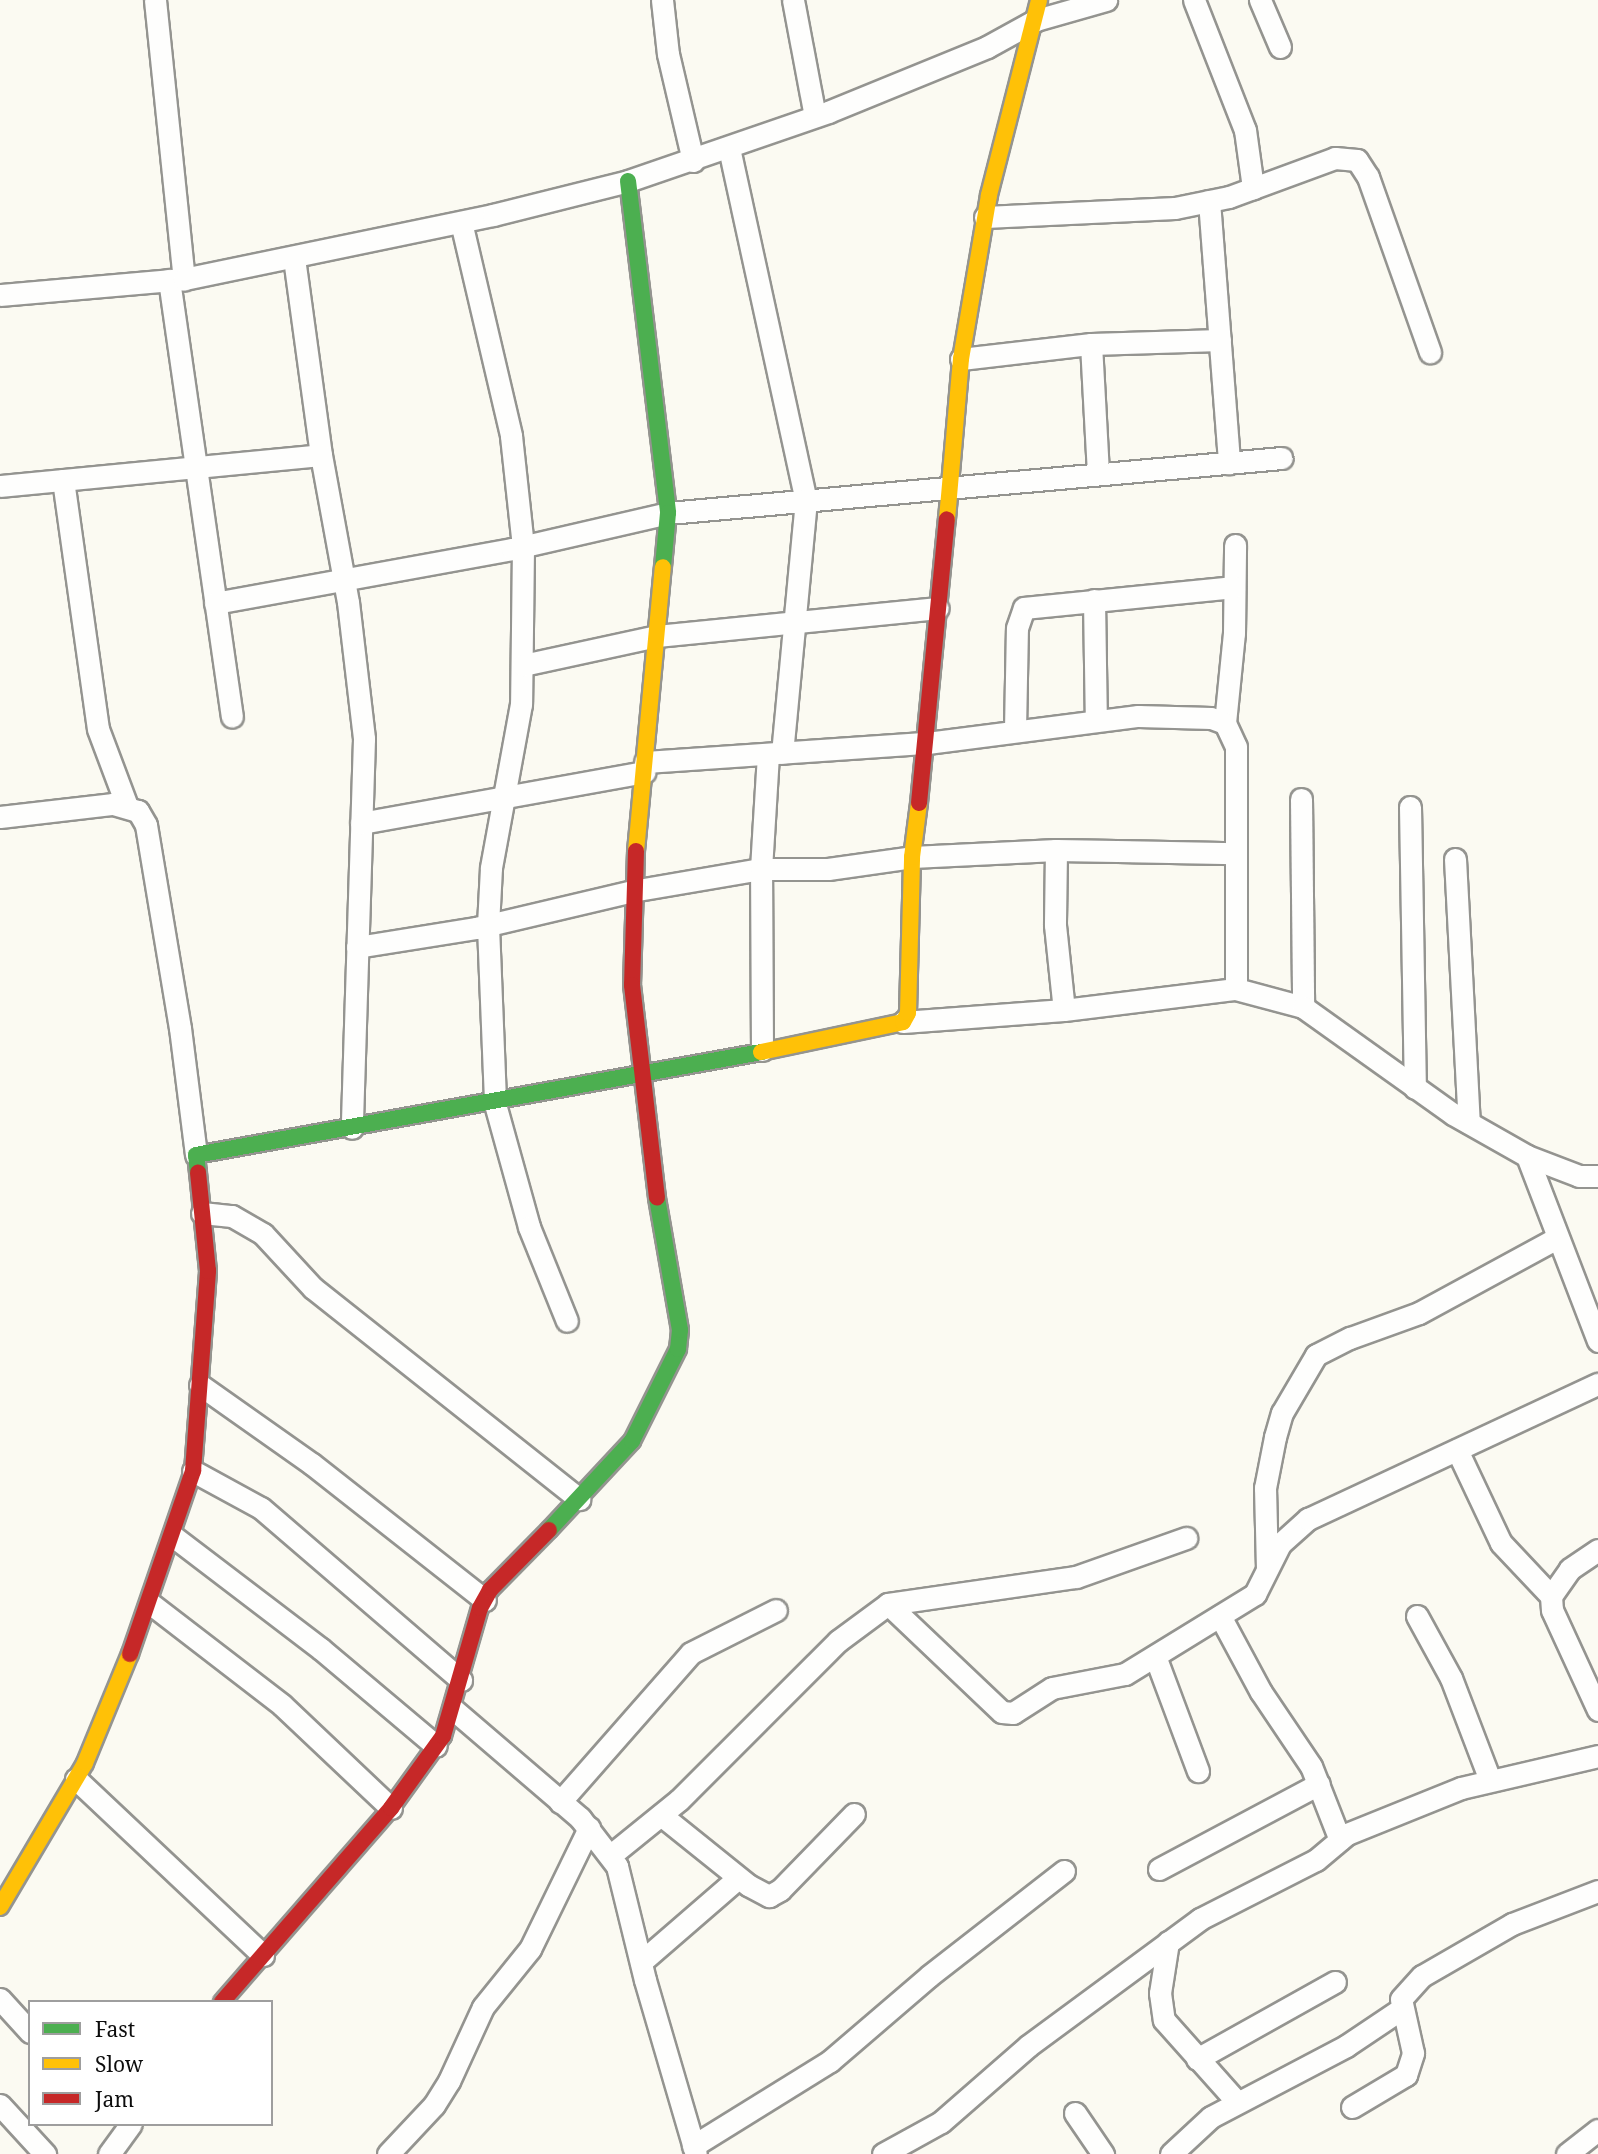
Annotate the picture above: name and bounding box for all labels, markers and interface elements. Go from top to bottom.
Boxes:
legend [28,2000,273,2126]
text: Fast [95,2015,135,2043]
text: Slow [95,2050,143,2078]
text: Jam [95,2085,134,2113]

